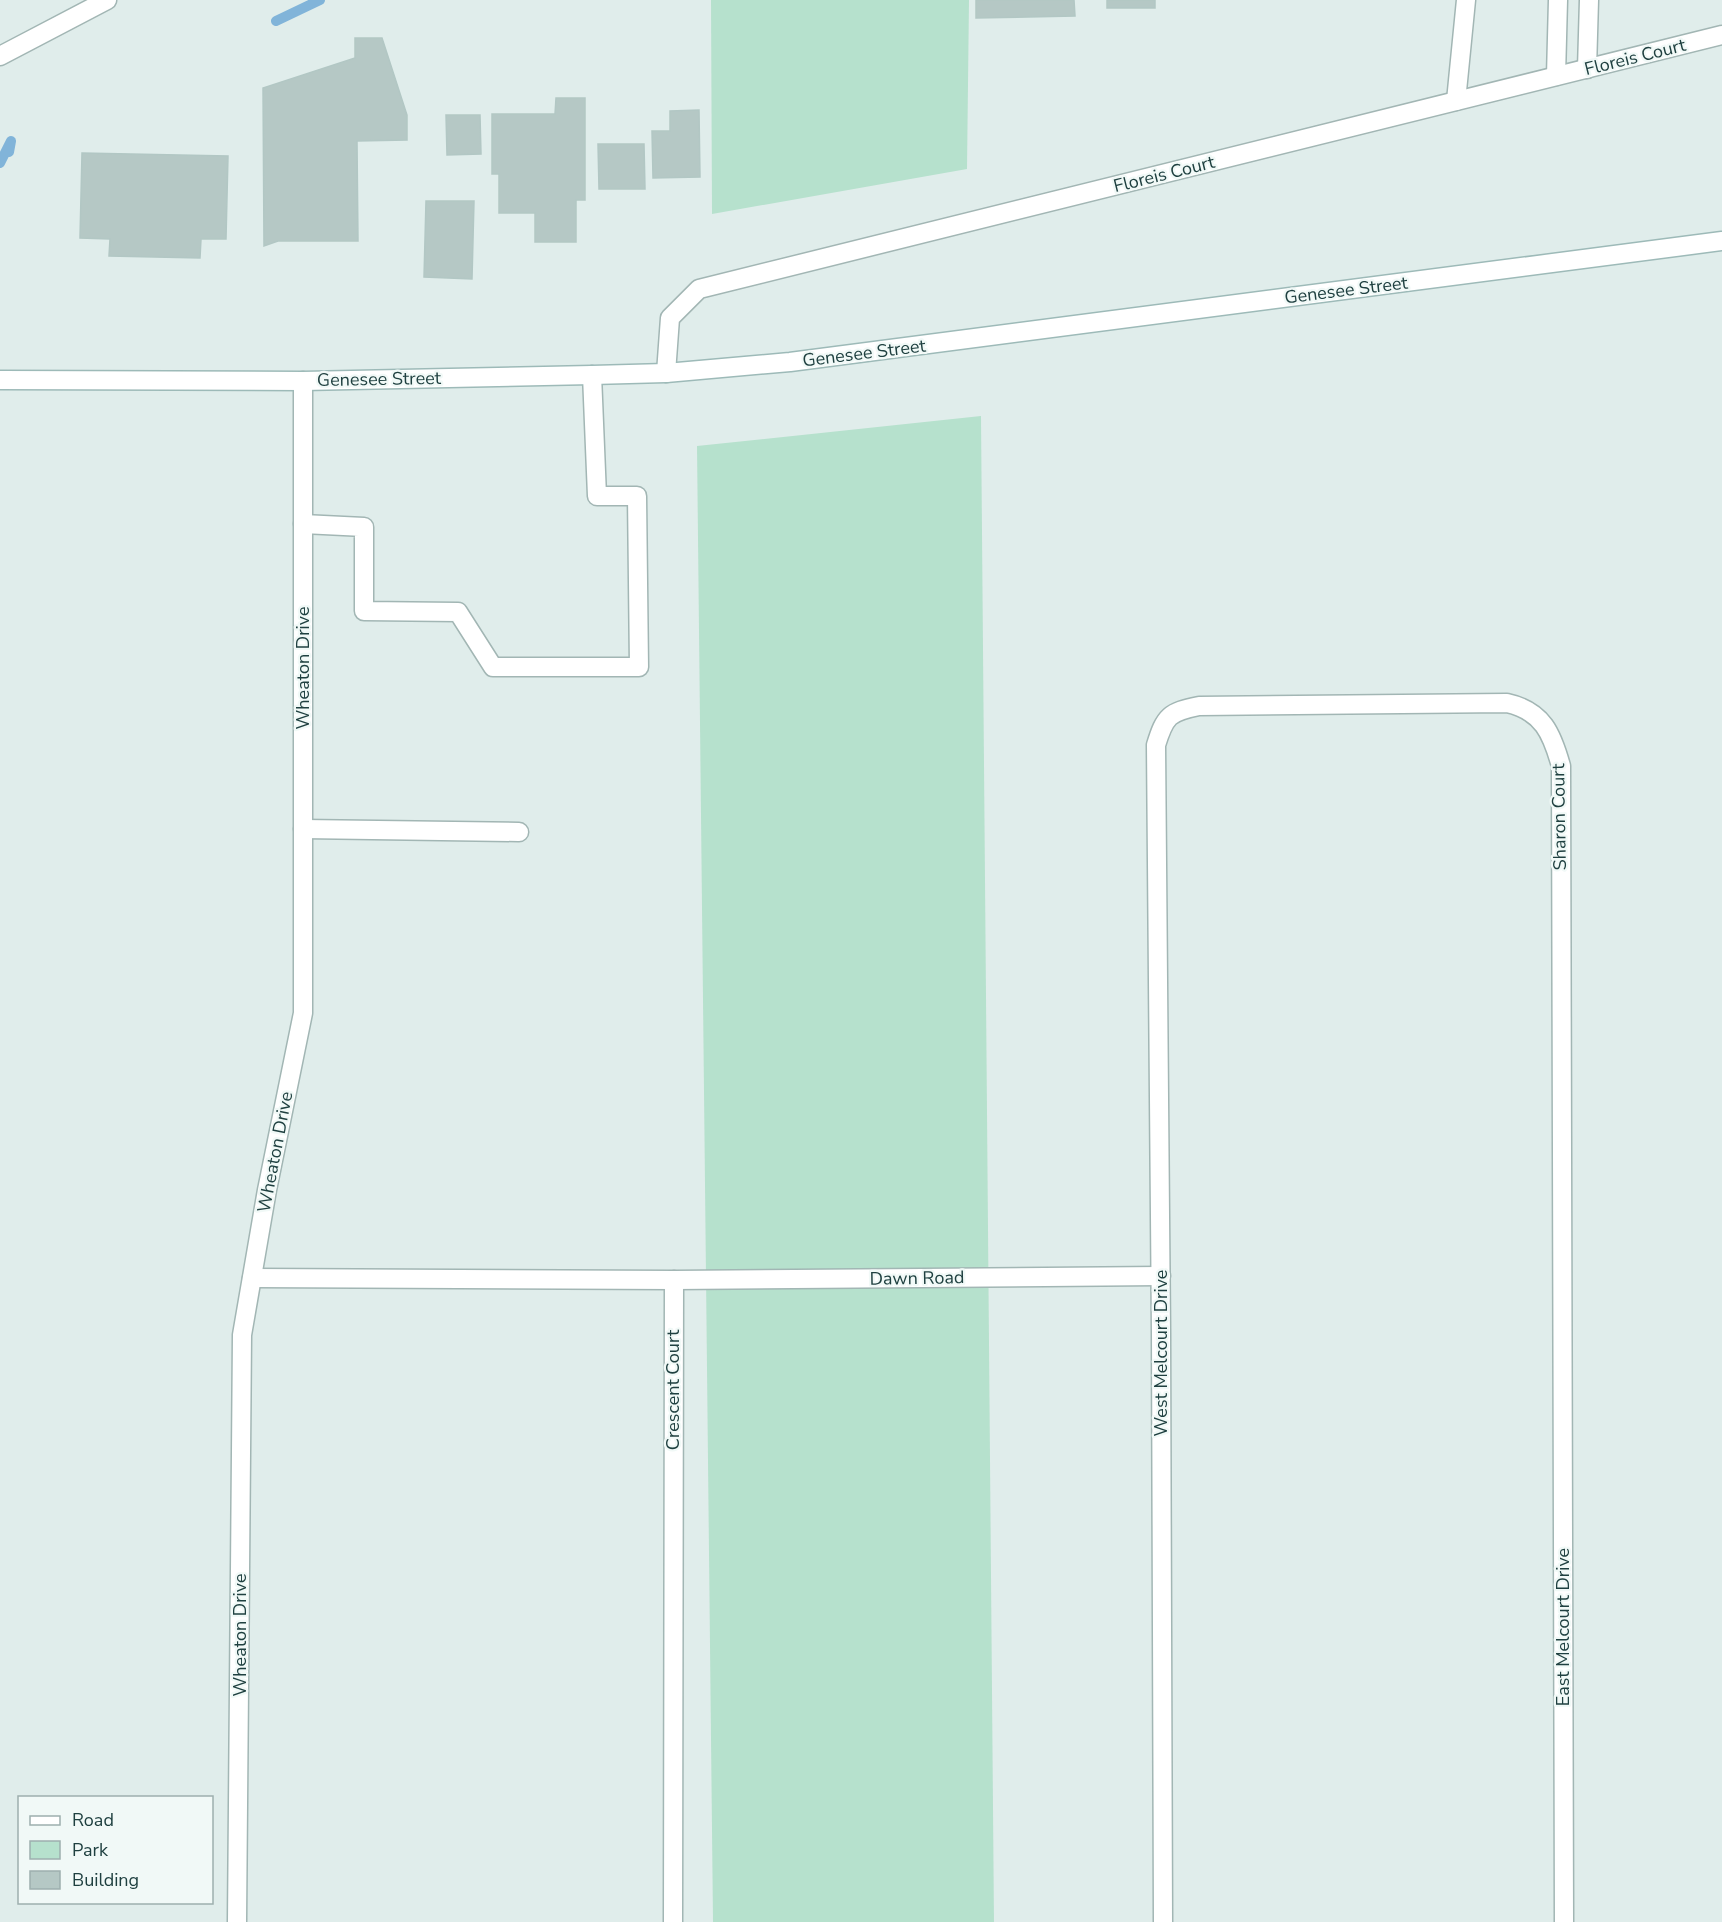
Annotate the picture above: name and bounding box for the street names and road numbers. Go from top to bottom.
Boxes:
street label: Floreis Court [1582,33,1689,81]
street label: Floreis Court [1111,150,1218,198]
street label: Genesee Street [1283,270,1410,309]
street label: Genesee Street [801,333,928,372]
street label: Genesee Street [317,366,442,392]
street label: Wheaton Drive [291,607,315,729]
street label: Sharon Court [1546,763,1572,871]
street label: Wheaton Drive [251,1089,299,1215]
street label: Dawn Road [869,1265,965,1291]
street label: West Melcourt Drive [1149,1270,1173,1436]
street label: Crescent Court [661,1329,685,1450]
street label: East Melcourt Drive [1551,1548,1575,1706]
street label: Wheaton Drive [228,1574,252,1696]

